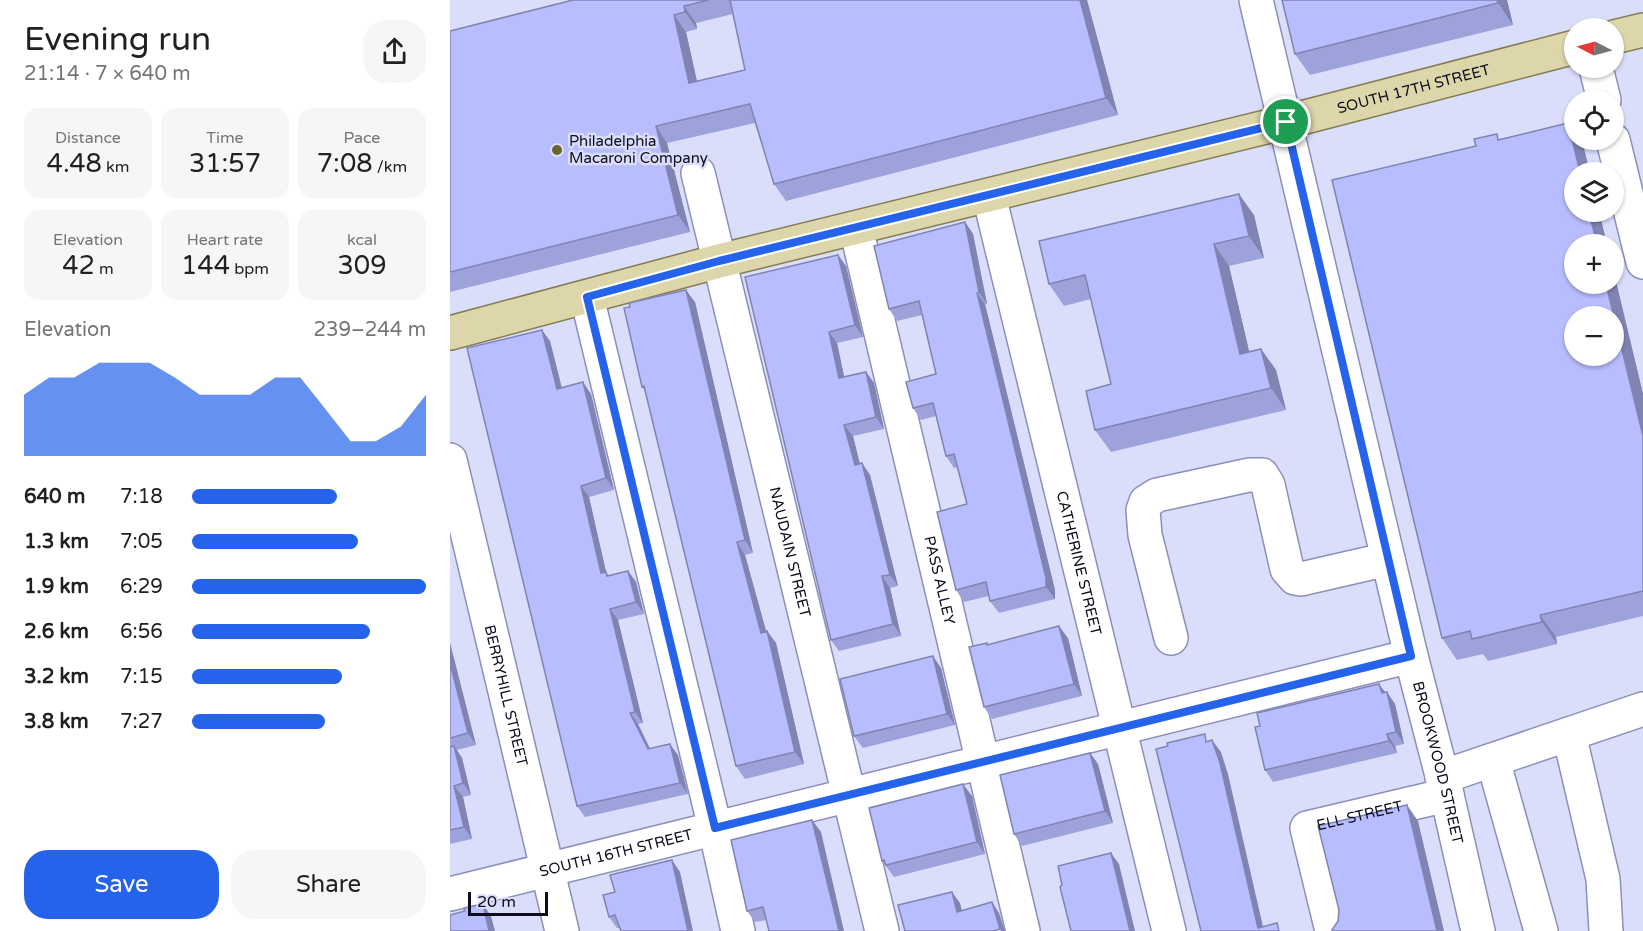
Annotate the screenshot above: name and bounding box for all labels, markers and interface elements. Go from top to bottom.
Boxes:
north arrow [1564,18,1624,78]
map controls [1564,18,1624,366]
text: Evening run [24,20,211,59]
button: share [363,20,426,83]
street label: SOUTH 17TH STREET [1335,60,1492,117]
text: 21:14 · 7 × 640 m [24,62,191,86]
button: locate [1564,90,1624,150]
pin [1260,96,1311,147]
icon: arrive [1269,105,1302,138]
text: Distance [55,128,121,148]
text: Time [206,128,244,148]
text: Pace [344,128,380,148]
place label: Philadelphia Macaroni Company [569,132,708,167]
marker: Philadelphia Macaroni Company [550,143,564,157]
text: 4.48 [47,148,102,179]
text: 31:57 [189,148,261,179]
text: 7:08 [317,148,373,179]
text: km [102,157,129,177]
text: /km [373,157,407,177]
button: layers [1564,162,1624,222]
text: Elevation [53,230,123,250]
text: Heart rate [187,230,263,250]
text: kcal [347,230,377,250]
button: + [1564,234,1624,294]
text: 42 [62,250,95,281]
text: 144 [181,250,230,281]
text: 309 [338,250,386,281]
text: m [95,259,114,279]
text: bpm [230,259,269,279]
button: − [1564,306,1624,366]
text: Elevation [24,318,111,342]
text: 239–244 m [313,318,426,342]
text: 640 m [24,485,85,509]
text: 7:18 [120,485,163,509]
street label: NAUDAIN STREET [765,485,815,619]
street label: CATHERINE STREET [1053,489,1105,637]
text: 1.3 km [24,530,89,554]
text: 7:05 [120,530,163,554]
street label: PASS ALLEY [920,534,959,627]
text: 1.9 km [24,575,89,599]
text: 6:29 [120,575,163,599]
text: 2.6 km [24,620,89,644]
text: 6:56 [120,620,163,644]
street label: BERRYHILL STREET [481,623,531,768]
text: 3.2 km [24,665,89,689]
text: 7:15 [120,665,163,689]
street label: BROOKWOOD STREET [1409,679,1467,846]
text: 3.8 km [24,710,89,734]
text: 7:27 [120,710,163,734]
street label: ELL STREET [1315,797,1404,834]
street label: SOUTH 16TH STREET [538,825,694,881]
button: Save [24,850,219,919]
button: Share [231,850,426,919]
scale bar [468,889,548,916]
text: 20 m [477,892,516,912]

